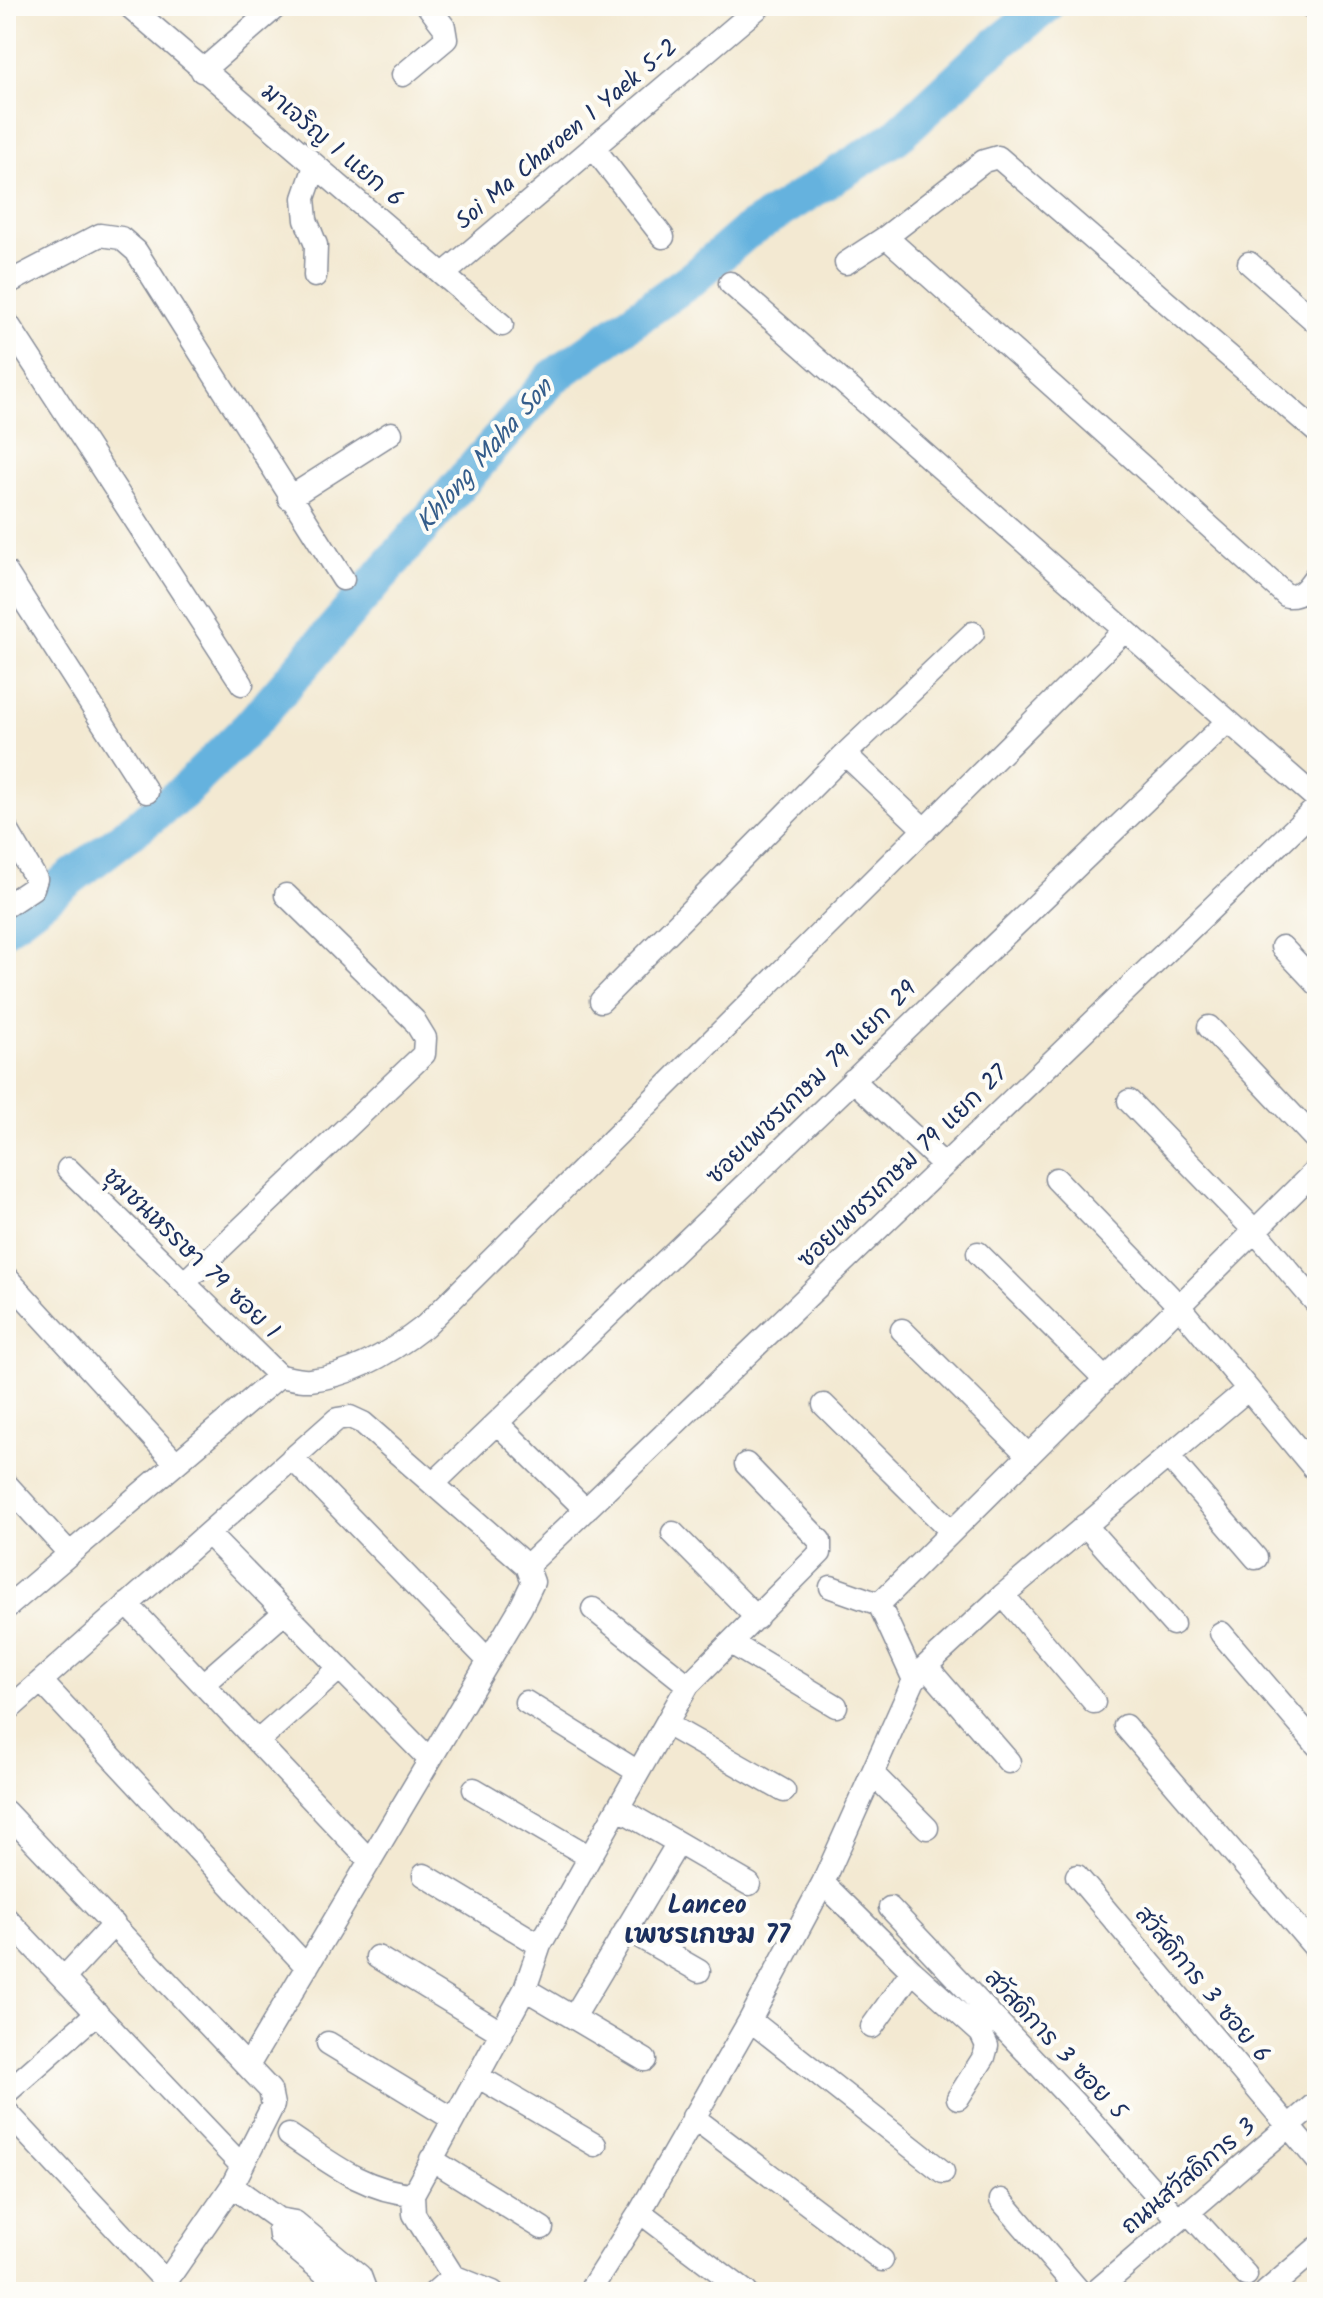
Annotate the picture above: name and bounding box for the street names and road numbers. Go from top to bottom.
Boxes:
street label: Soi Ma Charoen 1 Yaek 5-2 [447,30,687,240]
street label: มาเจริญ 1 แยก 6 [252,74,412,218]
street label: ซอยเพชรเกษม 79 แยก 29 [698,971,927,1194]
street label: ซอยเพชรเกษม 79 แยก 27 [789,1055,1018,1278]
street label: ชุมชนหรรษา 79 ซอย 1 [93,1159,289,1349]
street label: สวัสดิการ 3 ซอย 6 [1124,1898,1280,2072]
street label: สวัสดิการ 3 ซอย 5 [974,1960,1137,2131]
street label: ถนนสวัสดิการ 3 [1113,2109,1265,2245]

